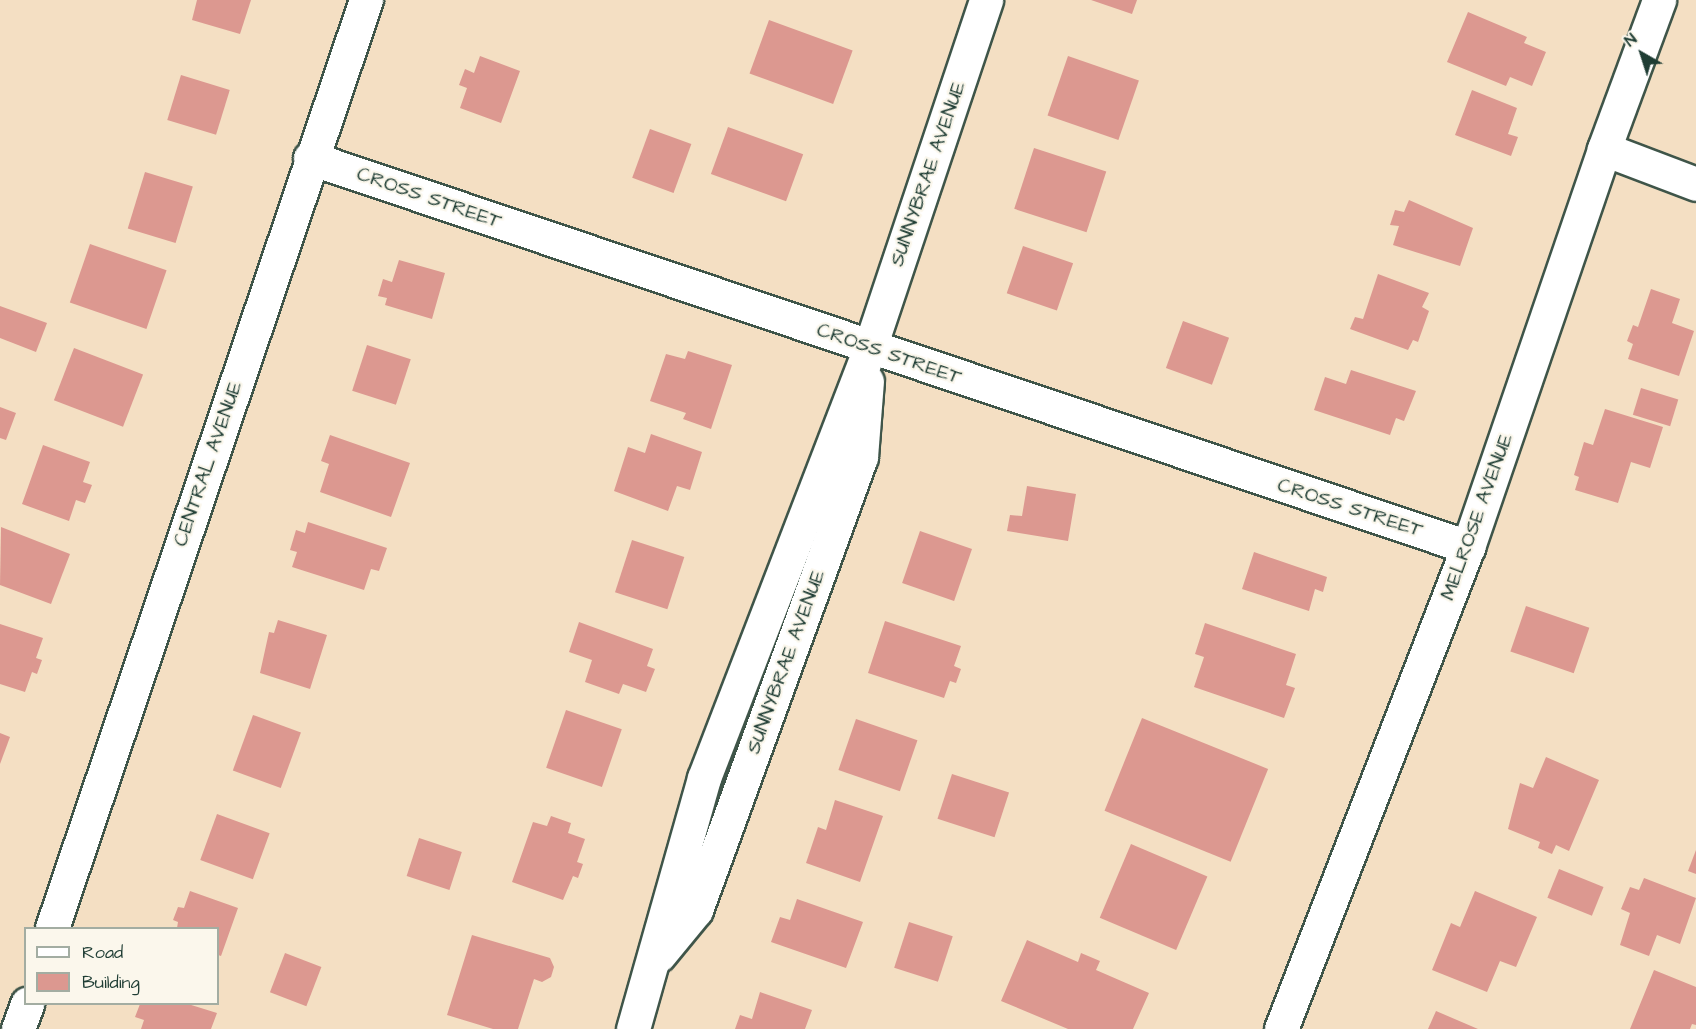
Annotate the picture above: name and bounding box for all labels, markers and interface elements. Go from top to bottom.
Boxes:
north arrow [1612,24,1672,84]
text: N [1620,28,1641,52]
street label: SUNNYBRAE AVENUE [885,78,971,270]
street label: CROSS STREET [354,162,504,234]
street label: CROSS STREET [814,318,964,390]
street label: CENTRAL AVENUE [169,378,247,550]
street label: MELROSE AVENUE [1436,430,1518,604]
street label: CROSS STREET [1274,473,1426,543]
street label: SUNNYBRAE AVENUE [742,567,830,757]
legend [24,927,219,1005]
text: Road [82,940,123,965]
text: Building [82,970,140,995]

